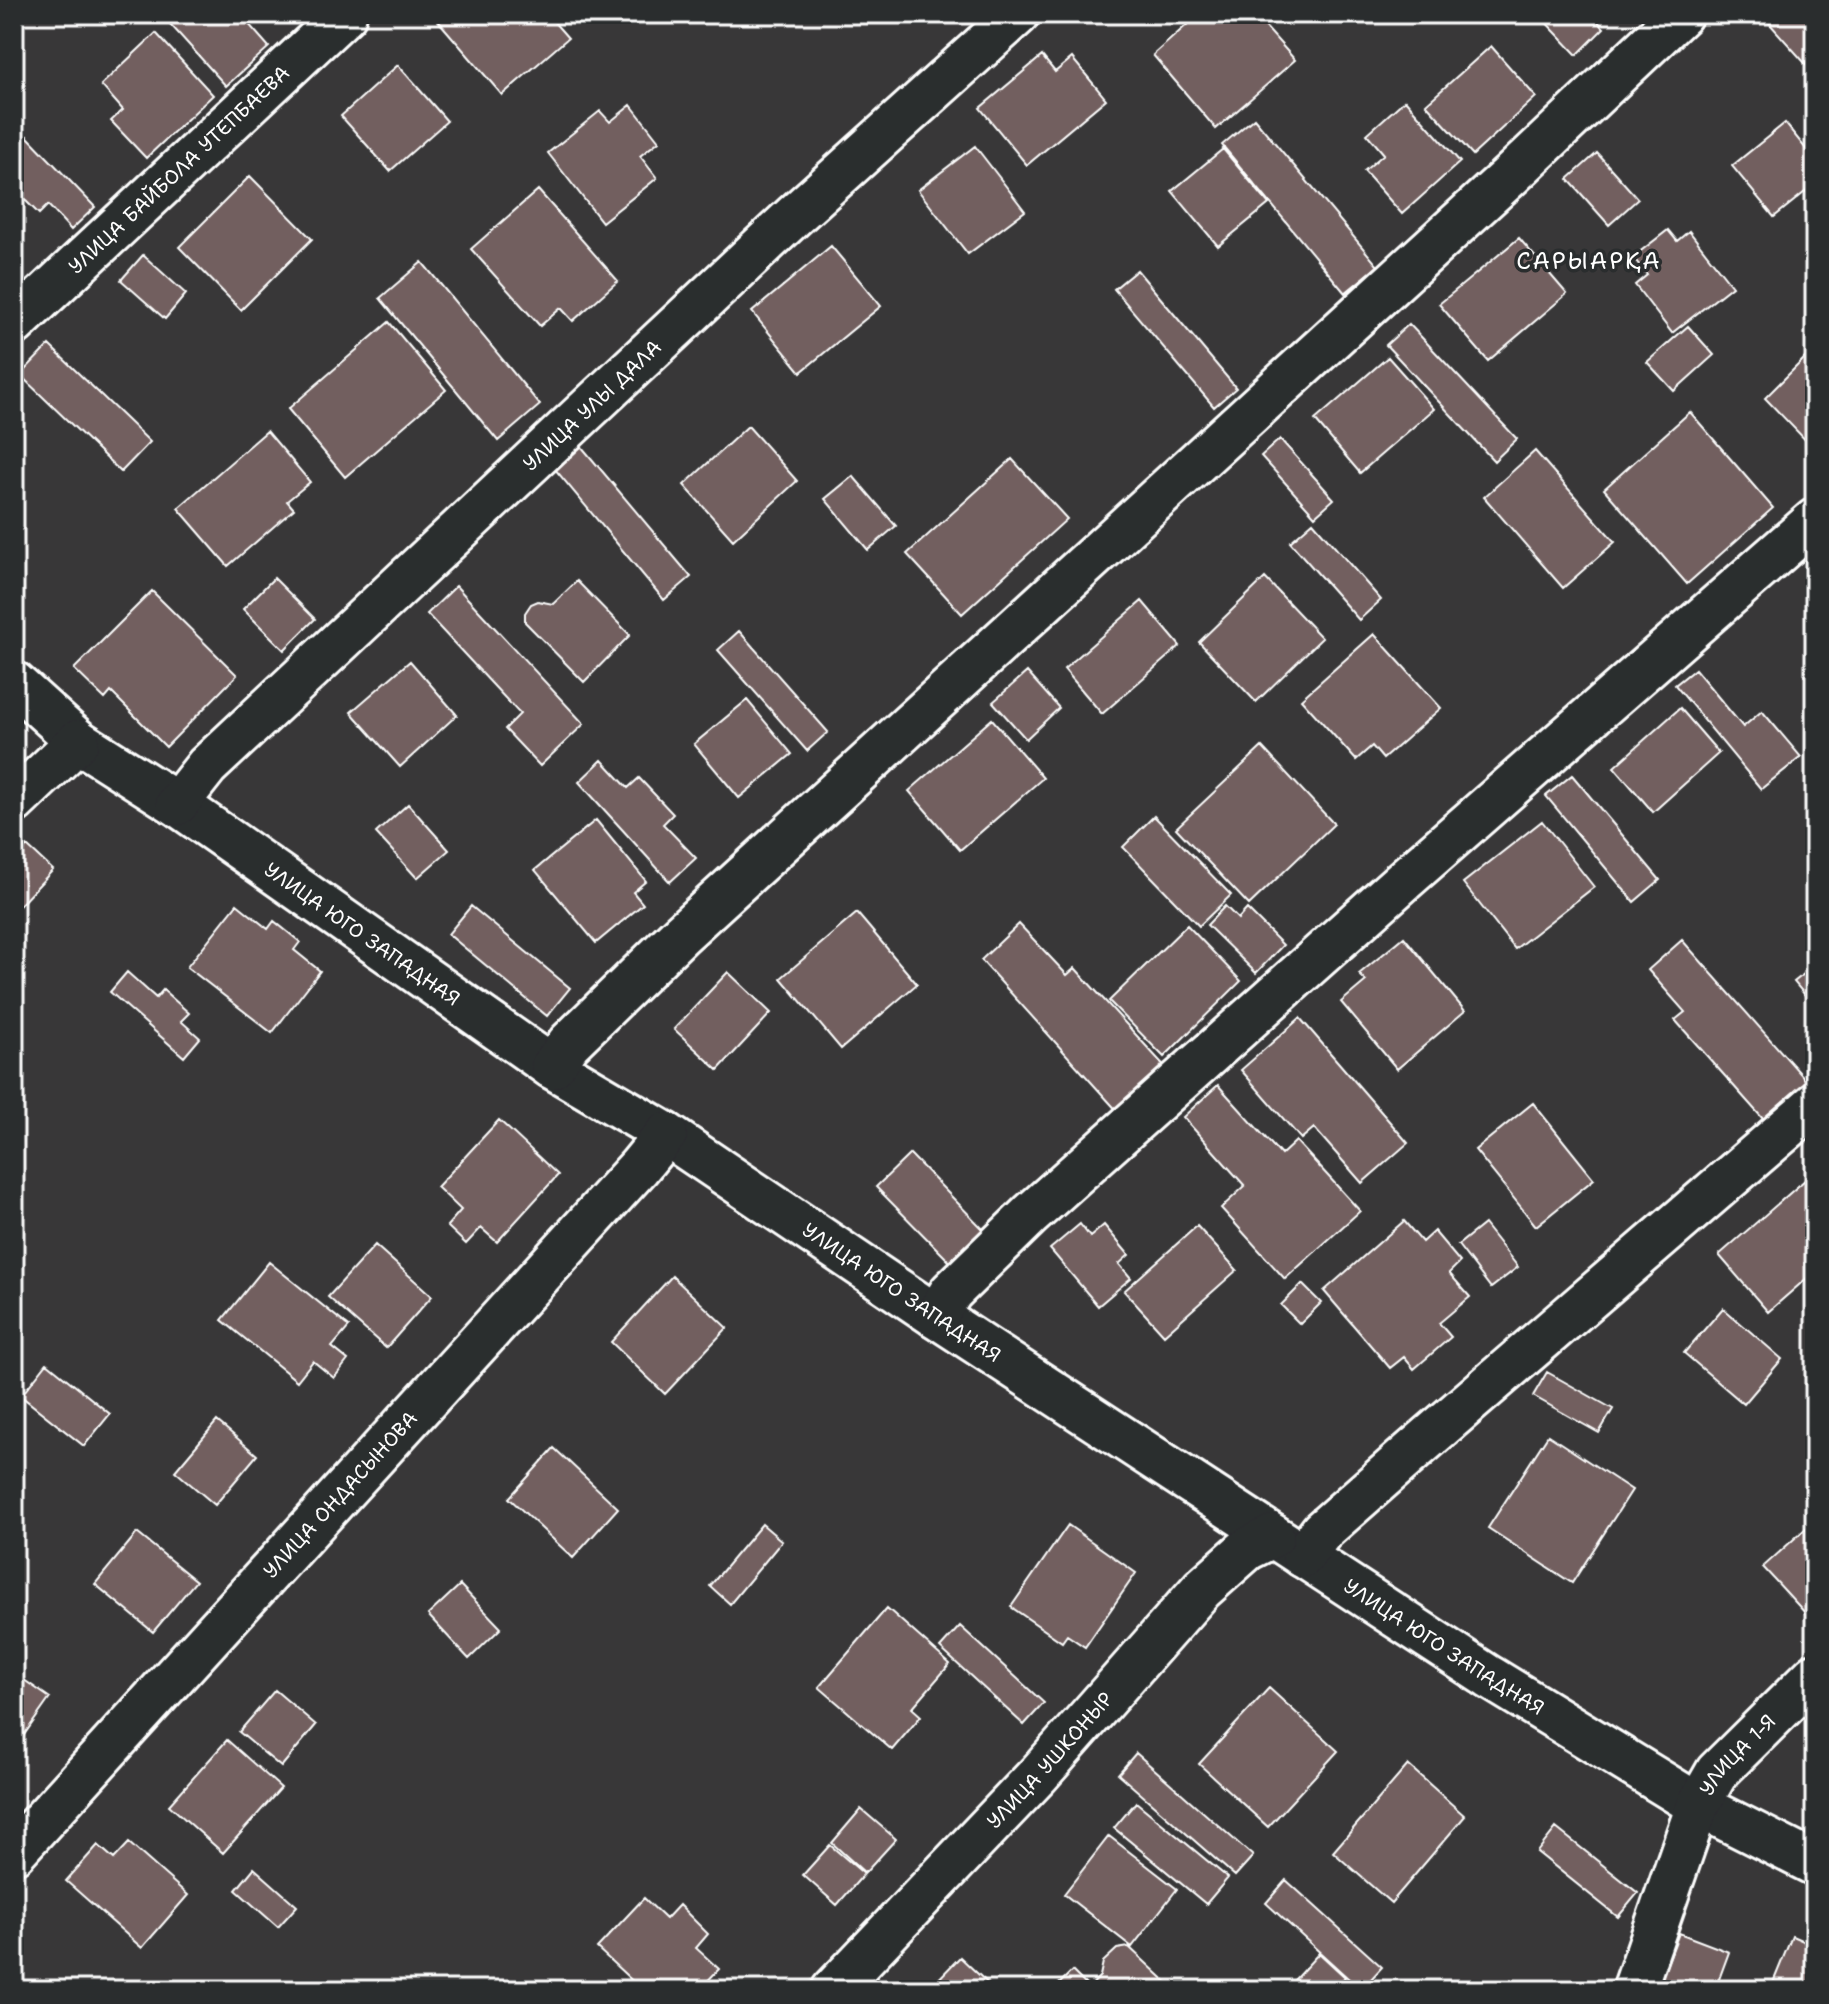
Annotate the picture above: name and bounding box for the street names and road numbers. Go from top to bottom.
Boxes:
street label: УЛИЦА БАЙБОЛА УТЕПБАЕВА [63,60,295,279]
street label: УЛИЦА УЛЫ ДАЛА [517,334,667,476]
street label: УЛИЦА ЮГО ЗАПАДНАЯ [259,856,465,1012]
street label: УЛИЦА ЮГО ЗАПАДНАЯ [797,1217,1006,1368]
street label: УЛИЦА ОНДАСЫНОВА [257,1405,423,1583]
street label: УЛИЦА ЮГО ЗАПАДНАЯ [1339,1573,1549,1721]
street label: УЛИЦА УШКОНЫР [981,1686,1118,1834]
street label: УЛИЦА 1-Я [1693,1708,1781,1800]

